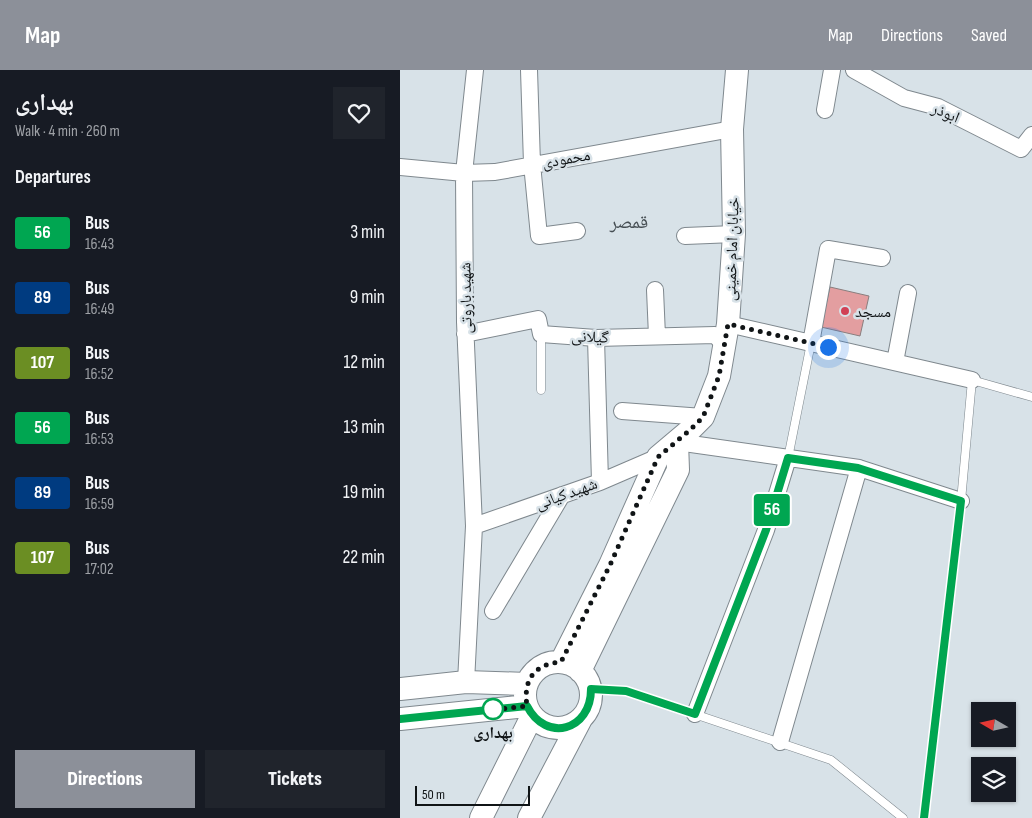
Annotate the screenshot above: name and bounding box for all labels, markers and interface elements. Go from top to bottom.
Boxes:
text: Map [25,21,60,50]
text: Map [828,25,853,46]
text: Directions [881,25,943,46]
text: Saved [971,25,1007,46]
button: heart [333,87,385,139]
text: بهداری [15,88,74,117]
street label: ابوذر [928,99,962,128]
text: Walk · 4 min · 260 m [15,122,120,141]
street label: محمودی [541,146,592,173]
text: Departures [15,166,91,189]
street label: خیابان امام خمینی [721,197,744,301]
district label: قمصر [609,211,648,234]
text: Bus [85,212,110,235]
text: 3 min [350,221,385,244]
text: 56 [34,222,51,243]
text: 16:43 [85,235,114,254]
street label: شهید باروتی [456,262,477,334]
text: Bus [85,277,110,300]
text: 9 min [350,286,385,309]
text: 89 [34,287,51,308]
text: 16:49 [85,300,114,319]
place label: مسجد [855,303,891,322]
marker: مسجد [839,305,851,317]
street label: گیلانی [571,327,609,348]
your location [816,335,841,360]
text: Bus [85,342,110,365]
text: 12 min [343,351,385,374]
text: 107 [31,352,54,373]
text: 16:52 [85,365,114,384]
text: Bus [85,407,110,430]
text: 13 min [344,416,385,439]
text: 56 [34,417,51,438]
text: 16:53 [85,430,114,449]
text: Bus [85,472,110,495]
street label: شهید کیانی [533,474,600,514]
text: 19 min [343,481,385,504]
text: 89 [34,482,51,503]
line badge: 56 [750,494,794,526]
text: 16:59 [85,495,114,514]
text: 56 [764,499,780,520]
text: Bus [85,537,110,560]
text: 22 min [342,546,385,569]
text: 107 [31,547,54,568]
text: 17:02 [85,560,114,579]
marker: بهداری [482,698,504,720]
north arrow [971,702,1016,748]
map controls [971,702,1016,802]
place label: بهداری [473,724,513,743]
button: Directions [15,750,195,808]
button: Tickets [205,750,385,808]
button: layers [971,757,1016,802]
scale bar [415,783,530,806]
text: 50 m [422,786,445,803]

